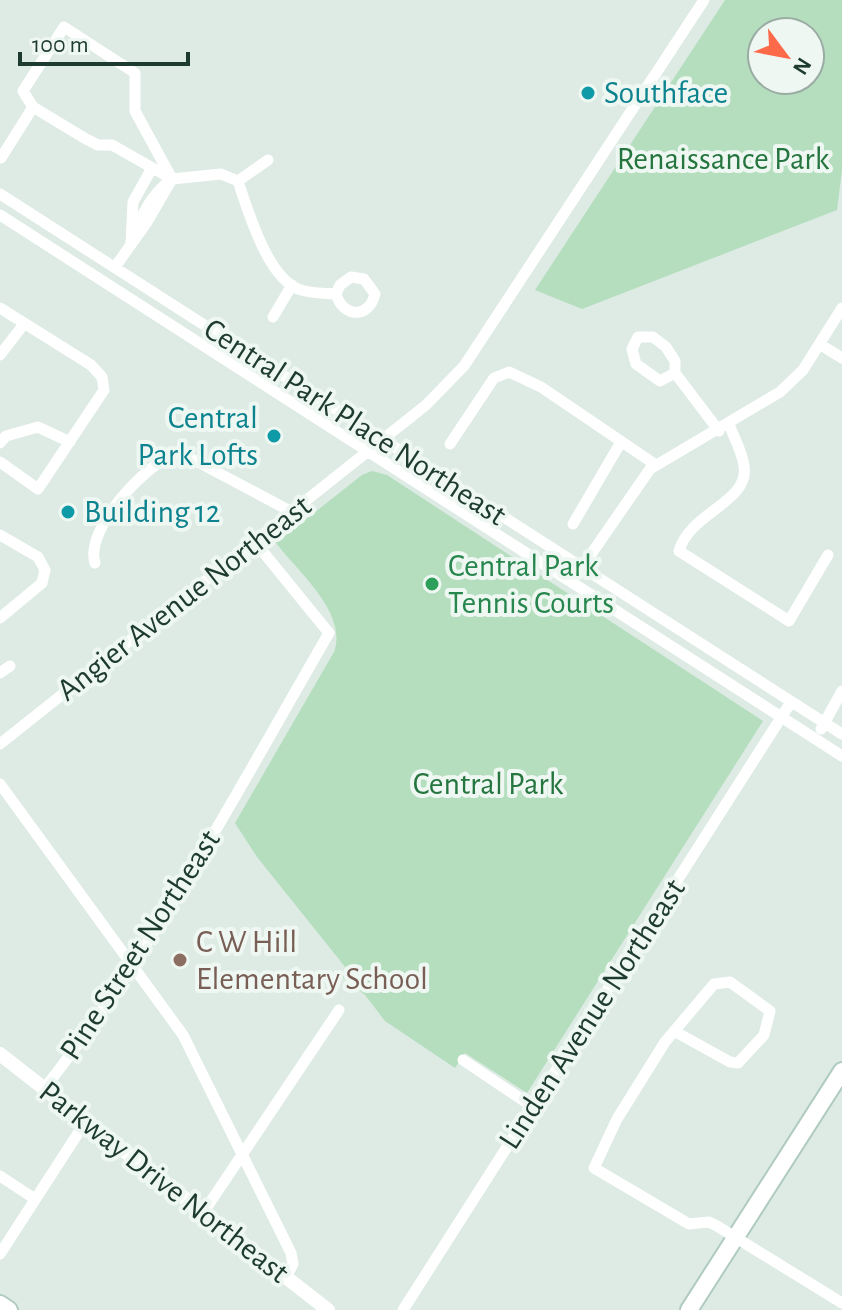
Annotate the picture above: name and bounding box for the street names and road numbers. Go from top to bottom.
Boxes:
street label: Central Park Place Northeast [198,312,512,532]
street label: Angier Avenue Northeast [51,489,317,707]
street label: Pine Street Northeast [54,824,226,1066]
street label: Linden Avenue Northeast [493,873,691,1155]
street label: Parkway Drive Northeast [33,1075,295,1289]

